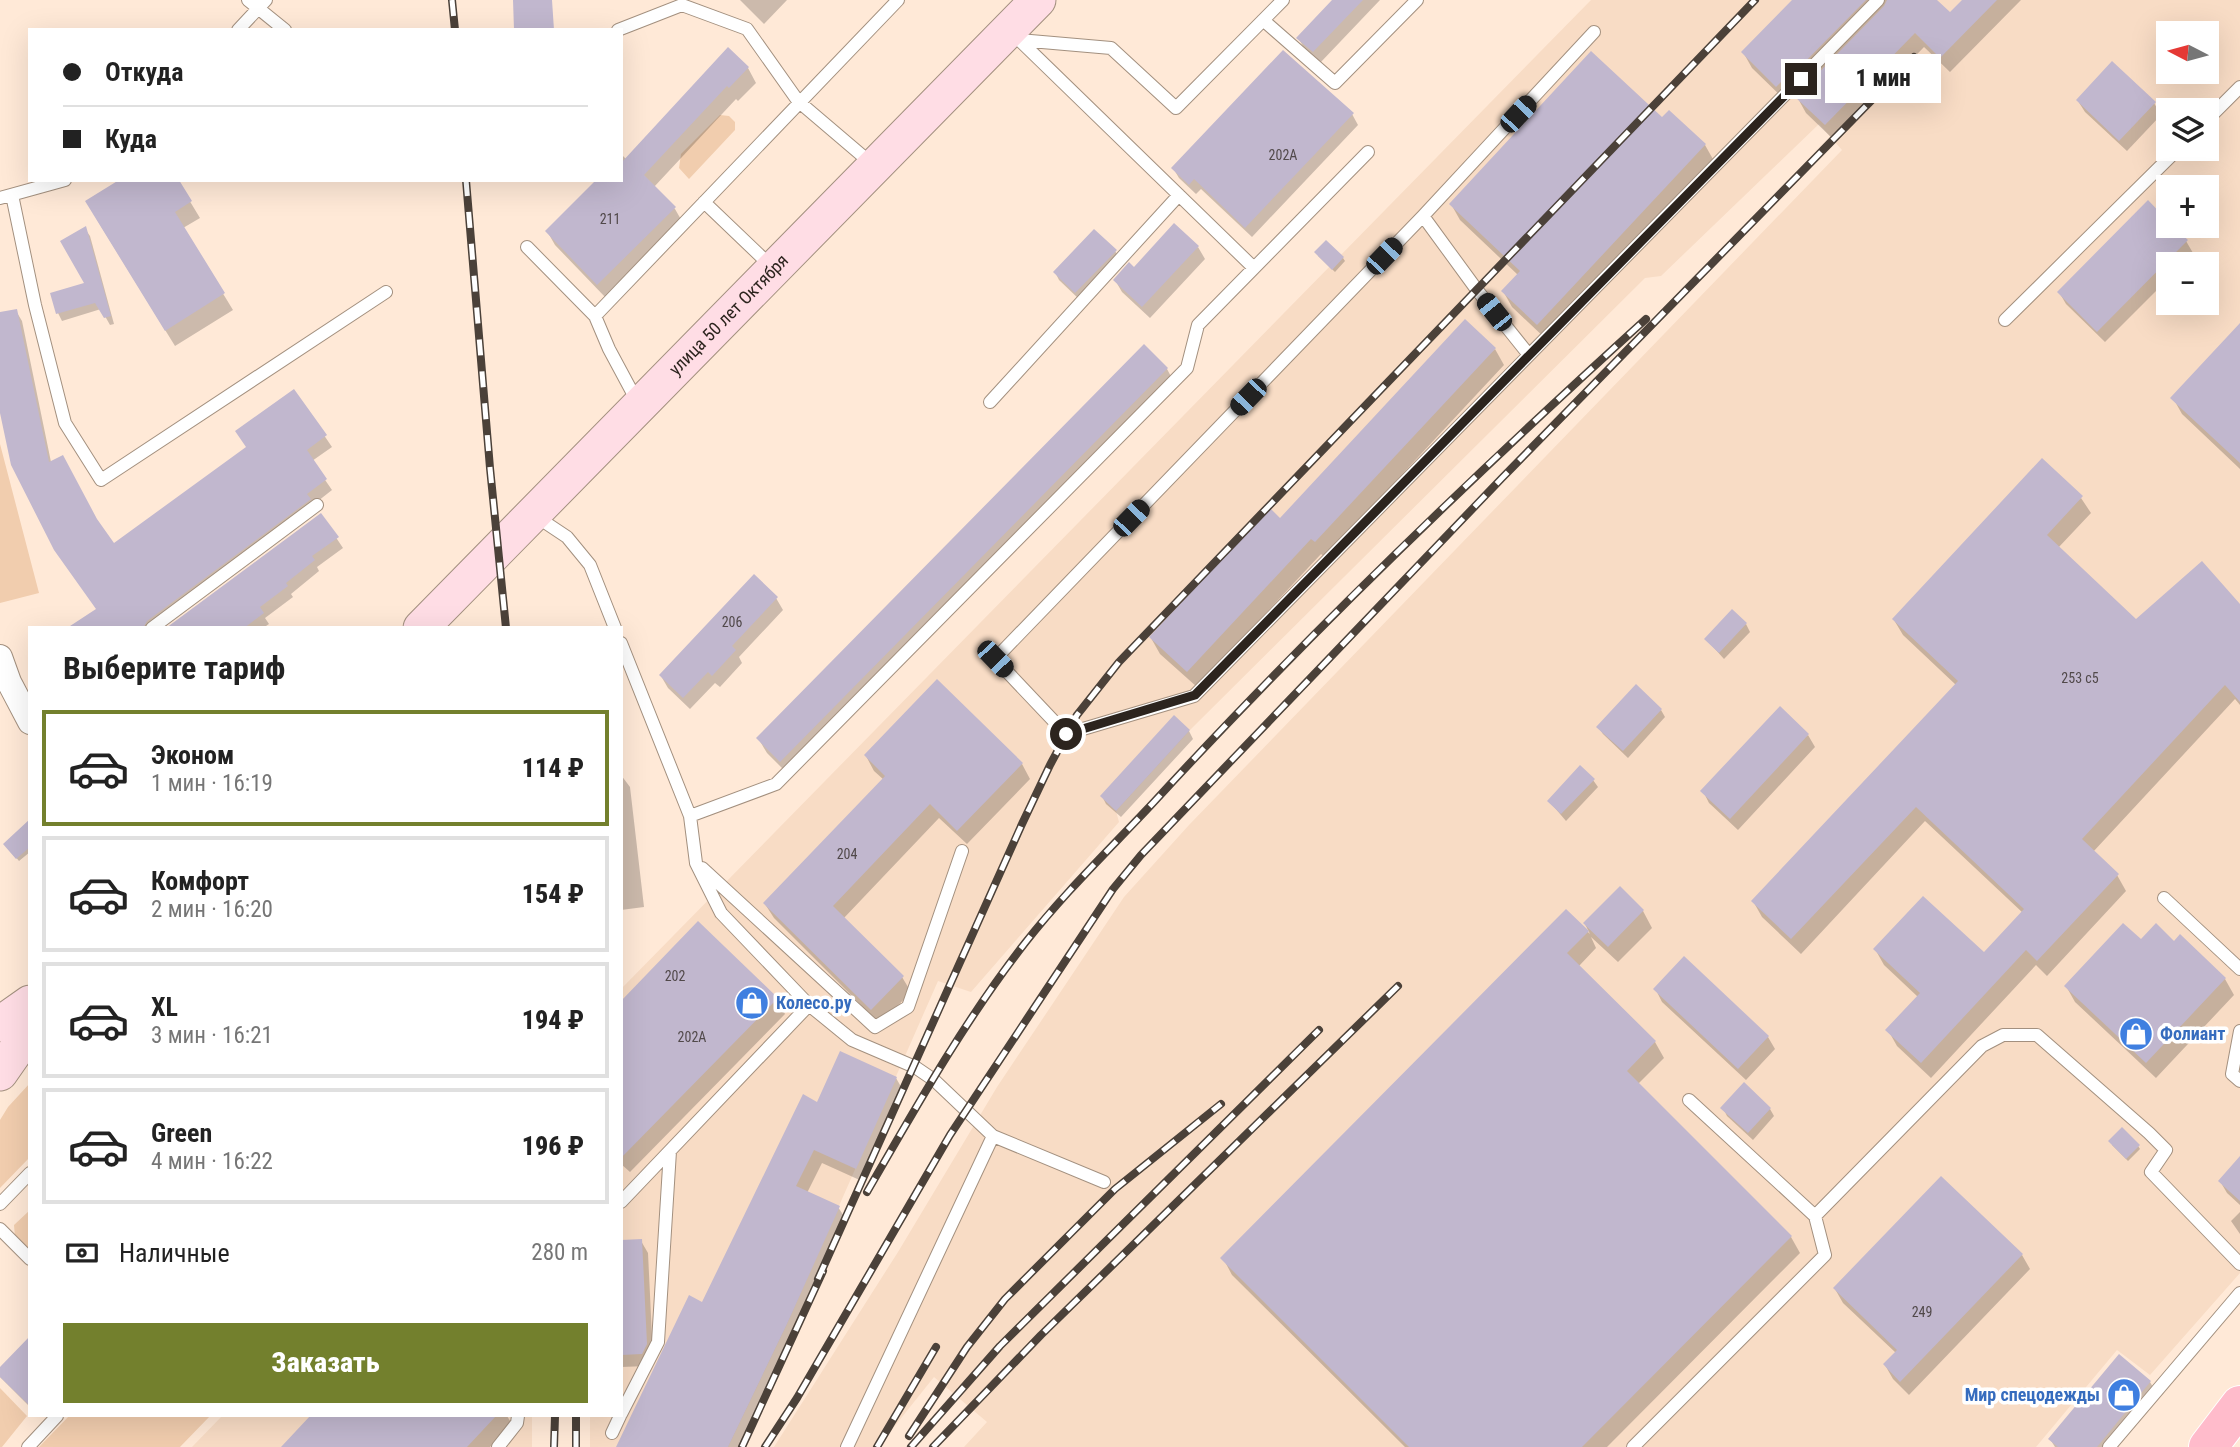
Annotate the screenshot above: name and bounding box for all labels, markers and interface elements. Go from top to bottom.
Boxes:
north arrow [2156,21,2219,84]
map controls [2156,21,2219,315]
callout: 1 мин [1826,55,1941,104]
text: Откуда [105,57,183,87]
route end [1785,63,1817,95]
text: 1 мин [1855,65,1911,92]
car [1496,91,1541,137]
button: layers [2156,98,2219,161]
text: Куда [105,124,157,154]
house number: 202А [1269,147,1297,163]
button: + [2156,175,2219,238]
house number: 211 [600,211,620,227]
car [1362,234,1407,278]
street label: улица 50 лет Октября [664,250,792,379]
button: − [2156,252,2219,315]
car [1473,289,1516,335]
car [1226,375,1271,419]
car [1109,496,1154,540]
house number: 206 [722,614,742,630]
car [973,637,1018,681]
text: Выберите тариф [63,649,285,687]
house number: 253 c5 [2061,670,2099,686]
route start [1050,718,1082,750]
icon: car [67,737,130,800]
text: Эконом [151,740,234,770]
text: 114 ₽ [522,753,584,783]
text: 1 мин · 16:19 [151,770,273,797]
house number: 204 [837,846,857,862]
icon: car [67,863,130,926]
text: Комфорт [151,866,249,896]
text: 154 ₽ [522,879,584,909]
text: 2 мин · 16:20 [151,896,273,923]
house number: 202 [665,968,685,984]
shop icon: Колесо.ру [733,984,771,1022]
icon: car [67,989,130,1052]
text: XL [151,992,178,1022]
place label: Колесо.ру [776,992,852,1013]
text: 194 ₽ [522,1005,584,1035]
shop icon: Фолиант [2117,1015,2155,1053]
text: 3 мин · 16:21 [151,1022,273,1049]
place label: Фолиант [2160,1023,2225,1044]
house number: 202А [678,1029,706,1045]
icon: car [67,1115,130,1178]
text: Green [151,1118,212,1148]
text: 196 ₽ [522,1131,584,1161]
text: 4 мин · 16:22 [151,1148,273,1175]
icon: cash [63,1234,101,1272]
text: Наличные [119,1238,230,1268]
text: 280 m [531,1239,588,1266]
house number: 249 [1912,1304,1932,1320]
button: Заказать [63,1323,588,1403]
shop icon: Мир спецодежды [2105,1376,2143,1414]
place label: Мир спецодежды [1965,1384,2100,1405]

